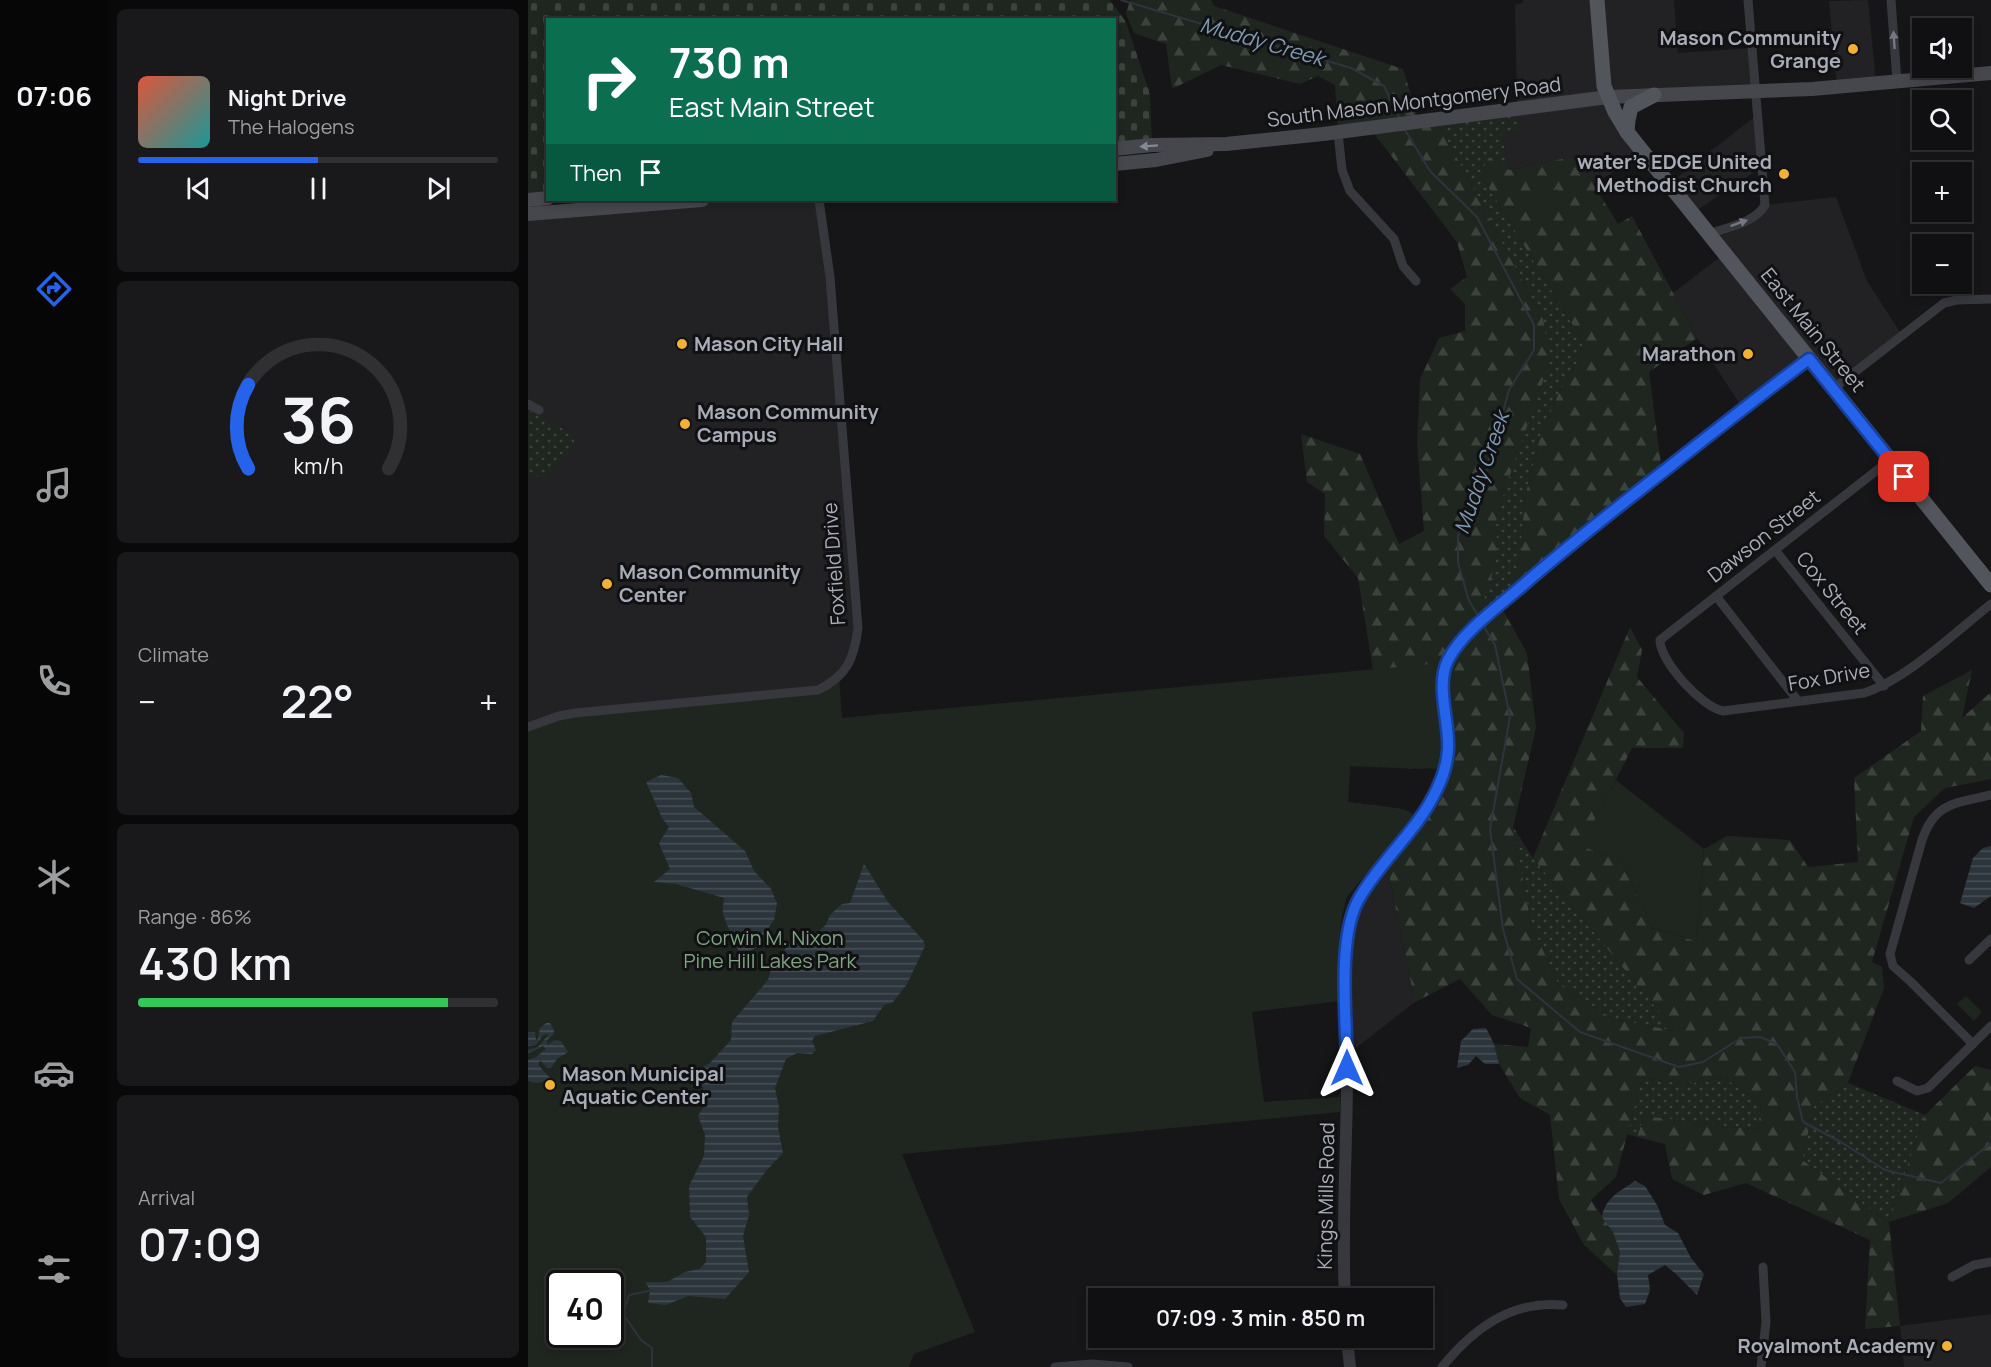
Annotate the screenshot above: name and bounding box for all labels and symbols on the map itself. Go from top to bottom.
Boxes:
water label: Muddy Creek [1197,10,1330,73]
place label: Mason Community Grange [1659,24,1842,74]
one-way arrow [1889,31,1899,50]
marker: Mason Community Grange [1846,42,1860,56]
street label: South Mason Montgomery Road [1265,70,1562,133]
one-way arrow [1140,141,1159,150]
place label: water's EDGE United Methodist Church [1577,148,1772,198]
marker: water's EDGE United Methodist Church [1777,167,1791,181]
one-way arrow [1730,217,1748,227]
street label: East Main Street [1755,262,1872,397]
place label: Mason City Hall [694,330,843,357]
marker: Mason City Hall [675,337,689,351]
place label: Marathon [1642,340,1736,367]
marker: Marathon [1741,347,1755,361]
place label: Mason Community Campus [697,398,879,448]
water label: Muddy Creek [1447,405,1516,538]
marker: Mason Community Campus [678,417,692,431]
pin [1878,451,1929,502]
street label: Dawson Street [1702,483,1826,588]
street label: Foxfield Drive [816,502,851,626]
street label: Cox Street [1791,546,1874,640]
place label: Mason Community Center [619,558,801,608]
marker: Mason Community Center [600,577,614,591]
street label: Fox Drive [1786,656,1872,697]
park label: Corwin M. Nixon Pine Hill Lakes Park [683,924,858,974]
position arrow [1315,1036,1379,1100]
place label: Mason Municipal Aquatic Center [562,1060,724,1110]
marker: Mason Municipal Aquatic Center [543,1078,557,1092]
street label: Kings Mills Road [1311,1122,1340,1270]
speed limit sign: 40 [546,1270,624,1348]
place label: Royalmont Academy [1737,1332,1936,1359]
marker: Royalmont Academy [1940,1339,1954,1353]

